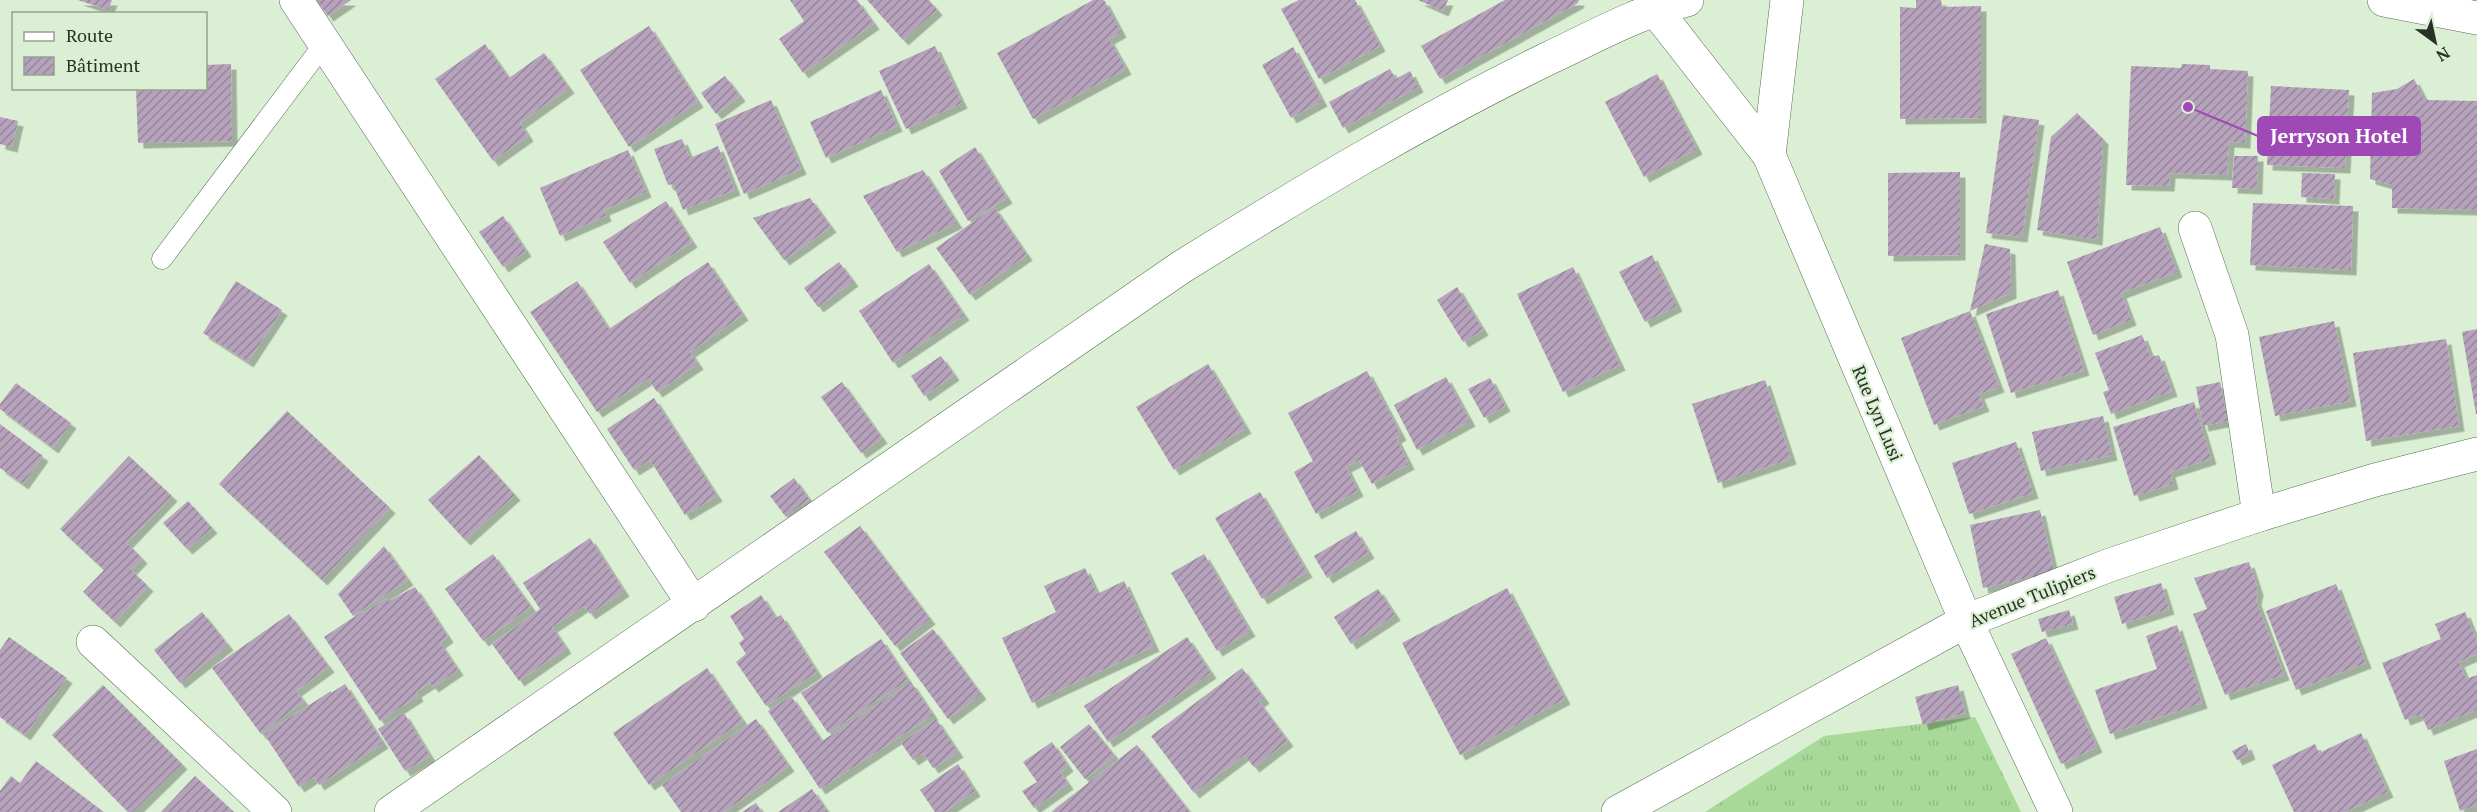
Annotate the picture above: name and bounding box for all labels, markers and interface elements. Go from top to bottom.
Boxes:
legend [12,12,207,90]
north arrow [2405,12,2465,72]
text: Route [66,23,113,47]
text: N [2432,42,2454,67]
text: Bâtiment [66,53,141,77]
callout: Jerryson Hotel [2258,117,2420,155]
text: Jerryson Hotel [2270,122,2408,149]
street label: Rue Lyn Lusi [1847,361,1909,465]
street label: Avenue Tulipiers [1965,560,2099,632]

